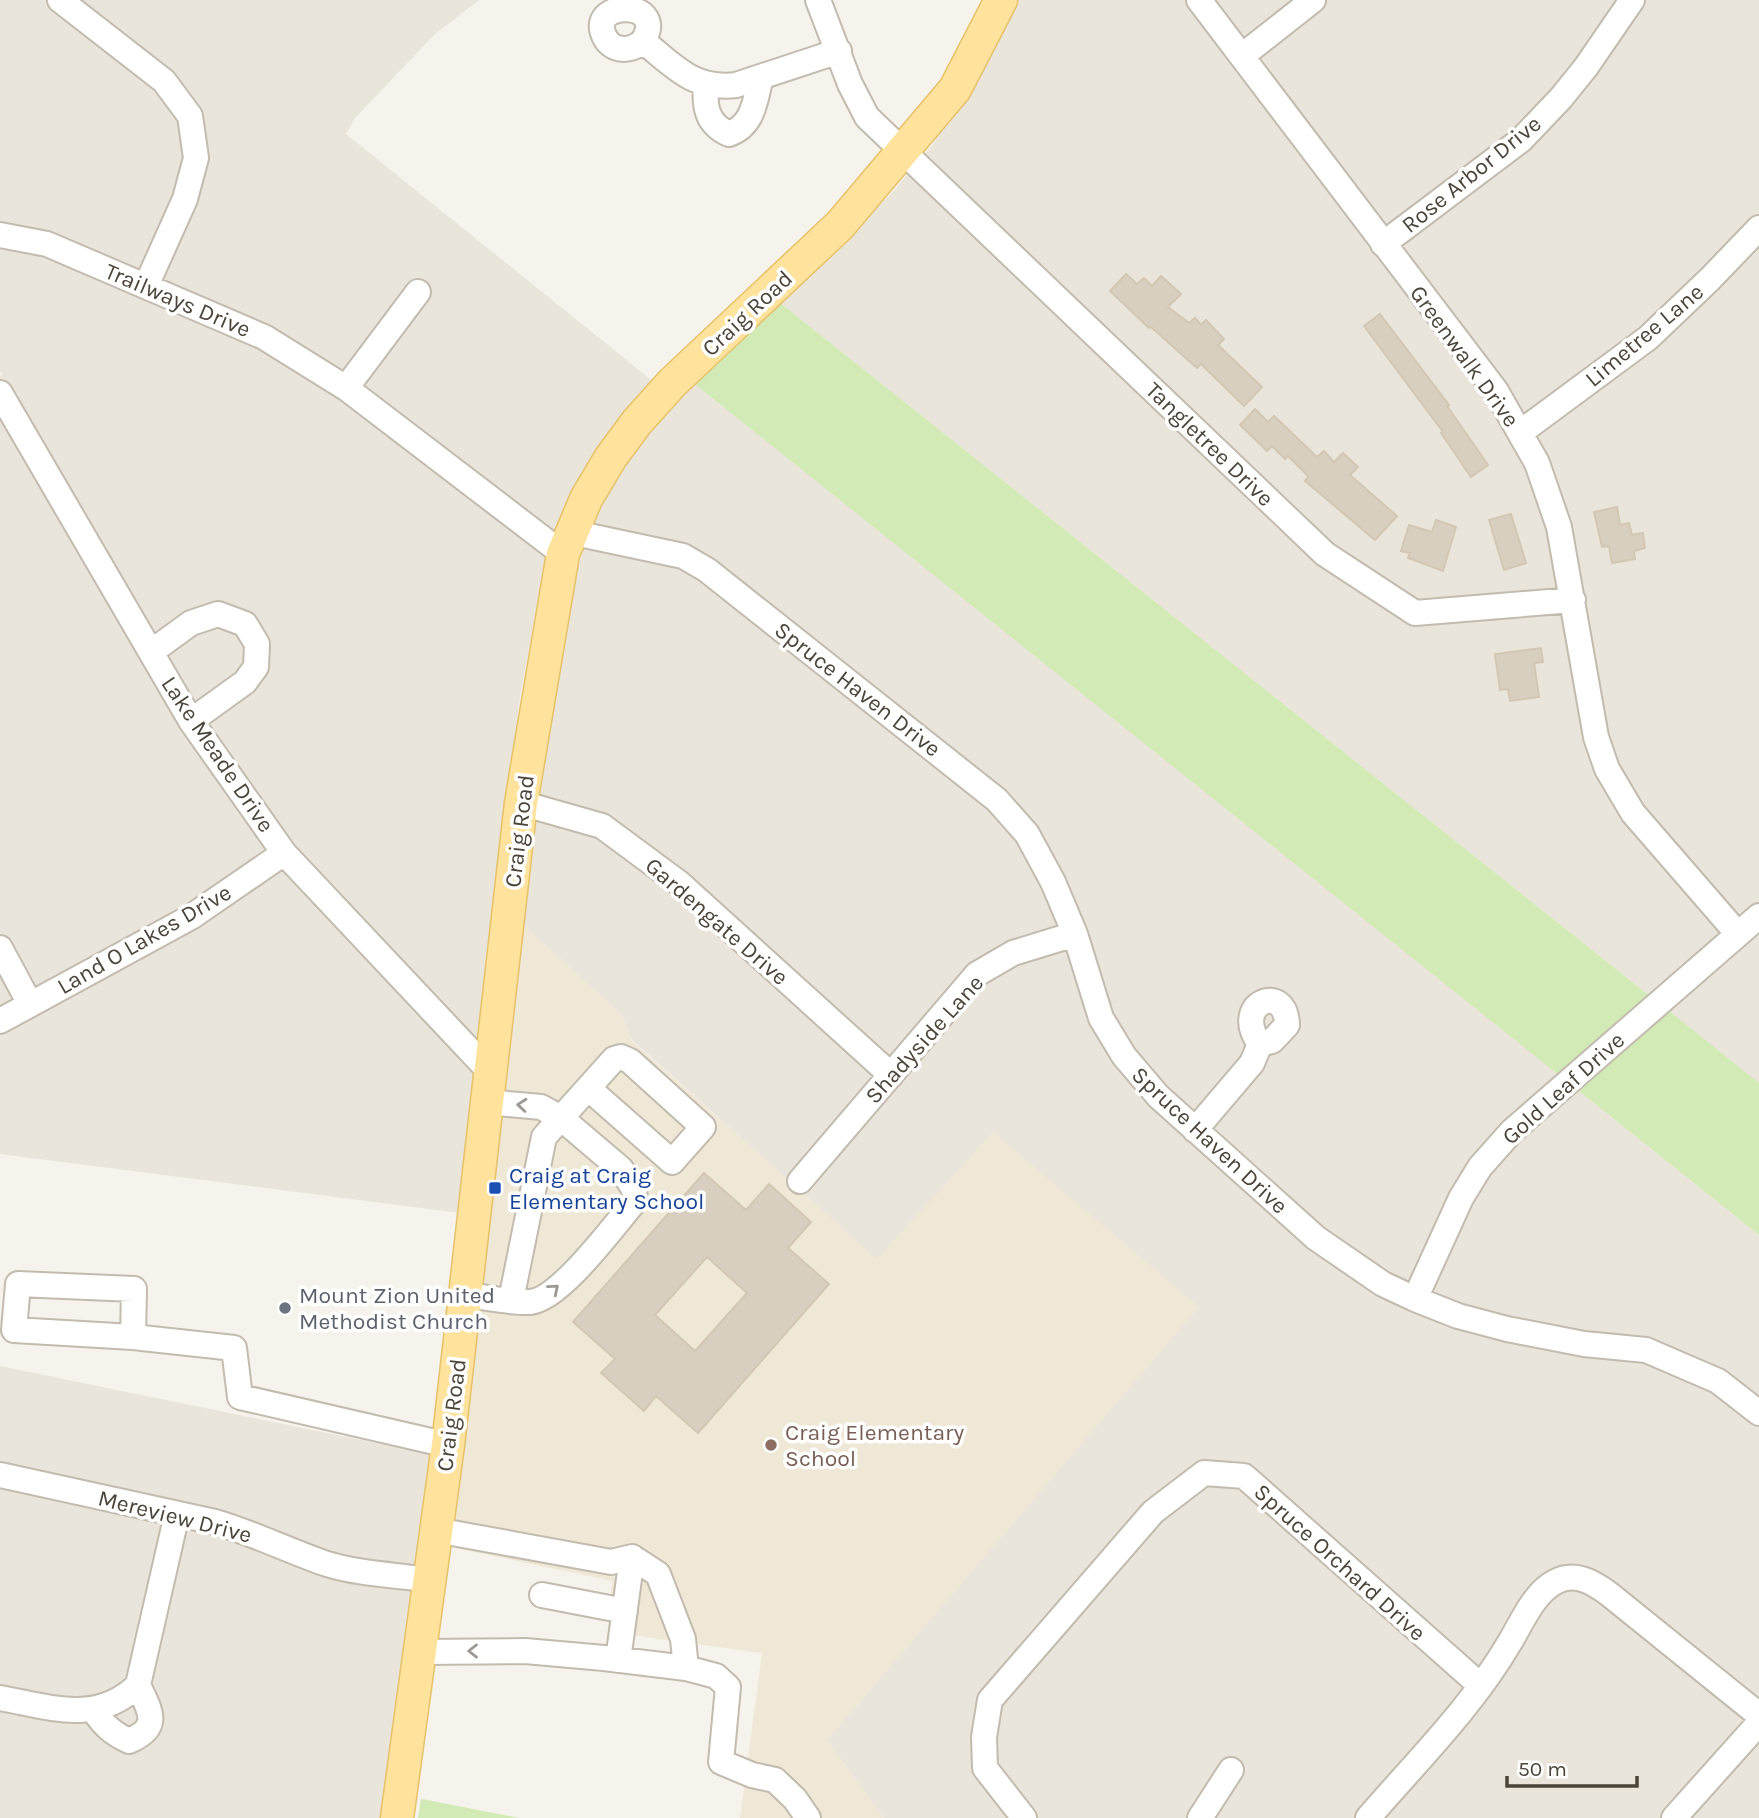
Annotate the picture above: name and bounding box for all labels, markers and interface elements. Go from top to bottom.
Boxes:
street label: Rose Arbor Drive [1396,110,1546,239]
street label: Trailways Drive [101,258,255,343]
street label: Craig Road [697,265,798,362]
street label: Limetree Lane [1580,278,1709,393]
street label: Greenwalk Drive [1404,280,1525,432]
street label: Tangletree Drive [1140,377,1279,512]
street label: Spruce Haven Drive [769,616,946,763]
street label: Lake Meade Drive [155,671,280,837]
street label: Craig Road [499,773,540,889]
street label: Gardengate Drive [640,852,794,991]
street label: Land O Lakes Drive [53,879,236,1000]
street label: Shadyside Lane [860,969,989,1109]
street label: Gold Leaf Drive [1497,1026,1630,1150]
street label: Spruce Haven Drive [1126,1061,1293,1220]
one-way arrow [517,1098,528,1113]
place label: Craig at Craig Elementary School [509,1162,704,1215]
marker: Craig at Craig Elementary School [487,1180,503,1196]
place label: Mount Zion United Methodist Church [299,1282,495,1335]
one-way arrow [546,1285,558,1298]
marker: Mount Zion United Methodist Church [277,1300,293,1316]
street label: Craig Road [431,1357,472,1473]
place label: Craig Elementary School [785,1419,964,1472]
marker: Craig Elementary School [763,1437,779,1453]
street label: Spruce Orchard Drive [1248,1478,1431,1646]
street label: Mereview Drive [95,1484,255,1549]
one-way arrow [467,1643,477,1659]
scale bar [1507,1744,1636,1788]
text: 50 m [1518,1757,1567,1781]

